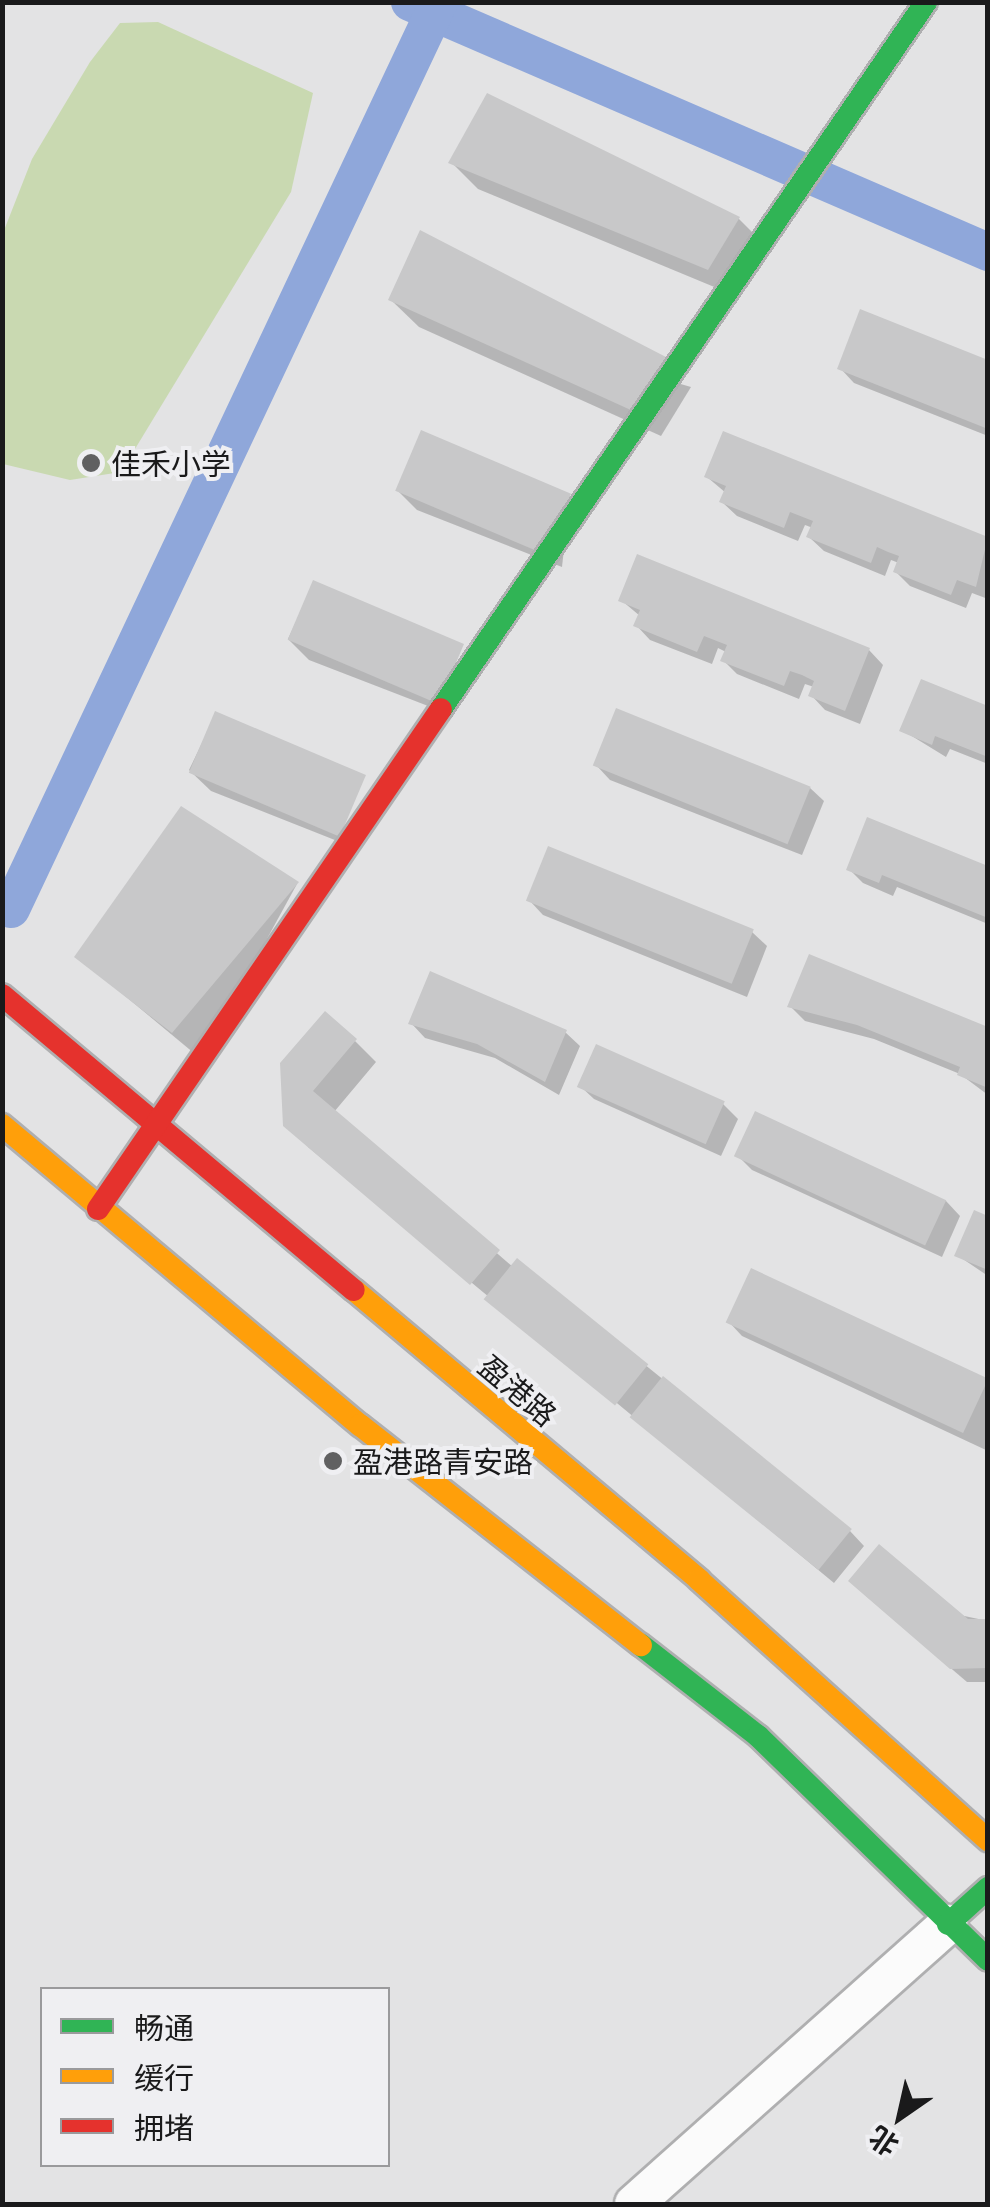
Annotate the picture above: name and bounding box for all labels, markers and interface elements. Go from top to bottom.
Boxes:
place label: 佳禾小学 [111,445,231,481]
marker: 佳禾小学 [80,452,102,474]
street label: 盈港路 [472,1347,564,1433]
place label: 盈港路青安路 [353,1443,533,1479]
marker: 盈港路青安路 [322,1450,344,1472]
legend [40,1987,390,2167]
text: 畅通 [134,2008,194,2045]
text: 缓行 [134,2058,194,2095]
north arrow [850,2067,950,2167]
text: 拥堵 [134,2108,194,2145]
text: 北 [862,2120,904,2164]

